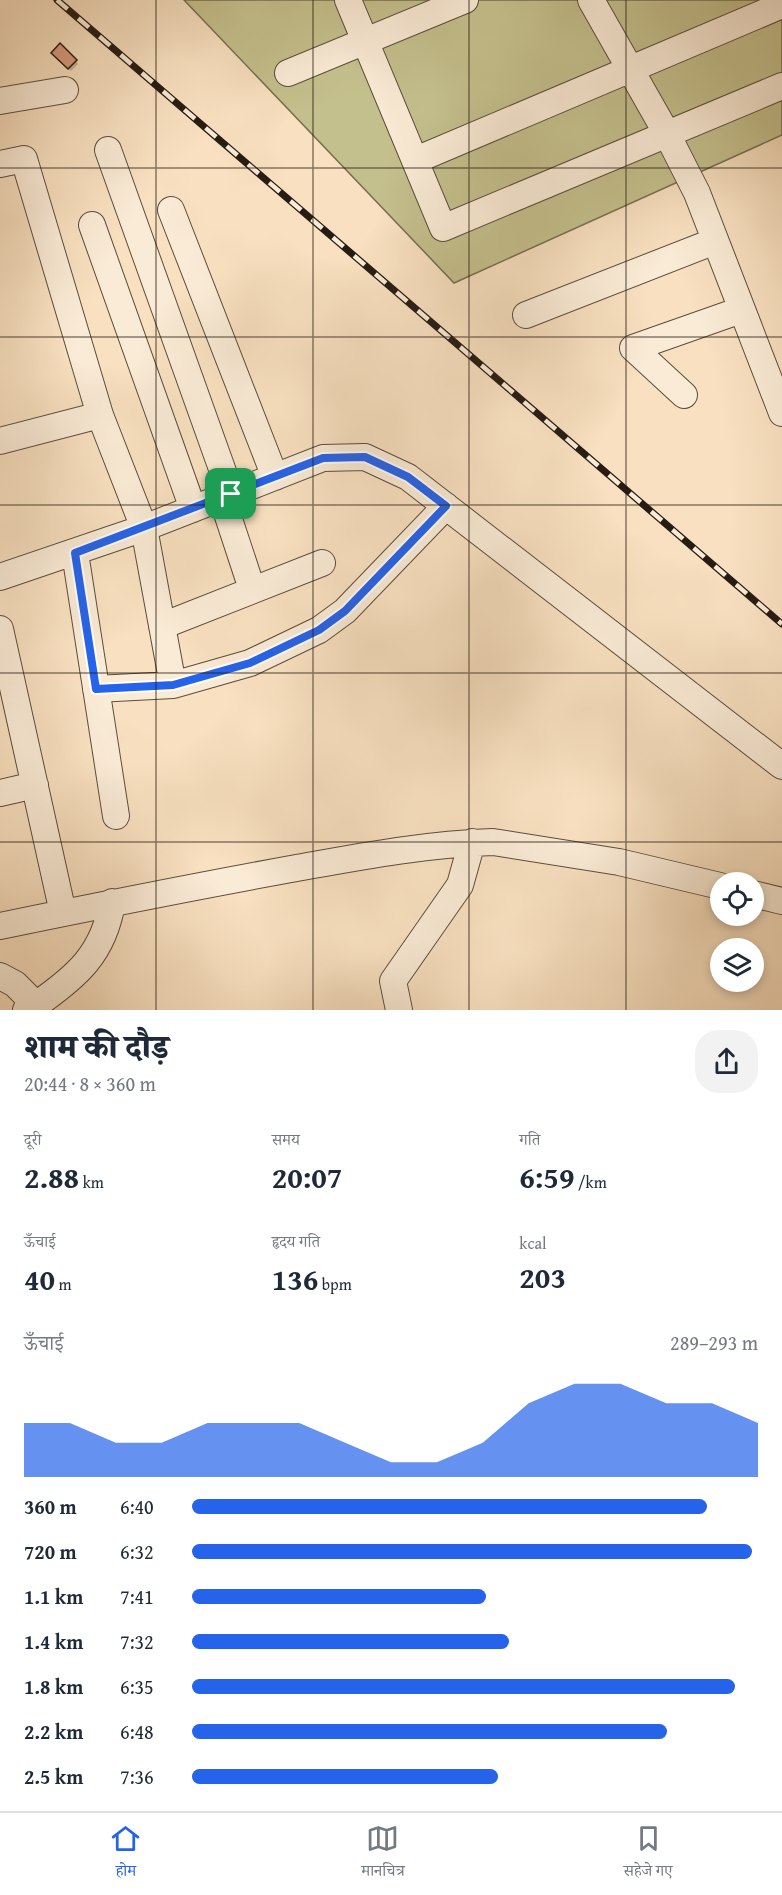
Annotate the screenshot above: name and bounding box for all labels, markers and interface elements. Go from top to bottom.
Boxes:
pin [205,468,256,519]
icon: arrive [214,477,247,510]
map controls [710,872,764,992]
button: locate [710,872,764,926]
button: layers [710,938,764,992]
text: शाम की दौड़ [24,1022,169,1070]
button: share [695,1030,758,1093]
text: 20:44 · 8 × 360 m [24,1069,156,1098]
text: दूरी [24,1127,41,1151]
text: समय [272,1127,300,1151]
text: गति [519,1127,540,1151]
text: 2.88 [24,1155,79,1199]
text: 20:07 [272,1155,342,1199]
text: 6:59 [519,1155,574,1199]
text: km [79,1170,104,1194]
text: /km [574,1170,607,1194]
text: ऊँचाई [24,1229,56,1253]
text: हृदय गति [272,1229,320,1253]
text: kcal [519,1231,547,1255]
text: 203 [519,1255,566,1299]
text: 40 [24,1257,55,1301]
text: 136 [272,1257,318,1301]
text: m [55,1272,72,1296]
text: bpm [318,1272,352,1296]
text: ऊँचाई [24,1328,63,1357]
text: 289–293 m [670,1328,758,1357]
text: 360 m [24,1492,77,1521]
text: 6:40 [120,1492,154,1521]
text: 720 m [24,1537,77,1566]
text: 6:32 [120,1537,154,1566]
text: 1.1 km [24,1582,83,1611]
text: 7:41 [120,1582,154,1611]
text: 1.4 km [24,1627,83,1656]
text: 7:32 [120,1627,154,1656]
text: 1.8 km [24,1672,83,1701]
text: 6:35 [120,1672,154,1701]
text: 2.2 km [24,1717,83,1746]
text: 6:48 [120,1717,154,1746]
text: 2.5 km [24,1762,83,1791]
text: 7:36 [120,1762,154,1791]
tab: होम [109,1822,142,1886]
tab: मानचित्र [361,1822,405,1886]
tab: सहेजे गए [624,1822,673,1886]

